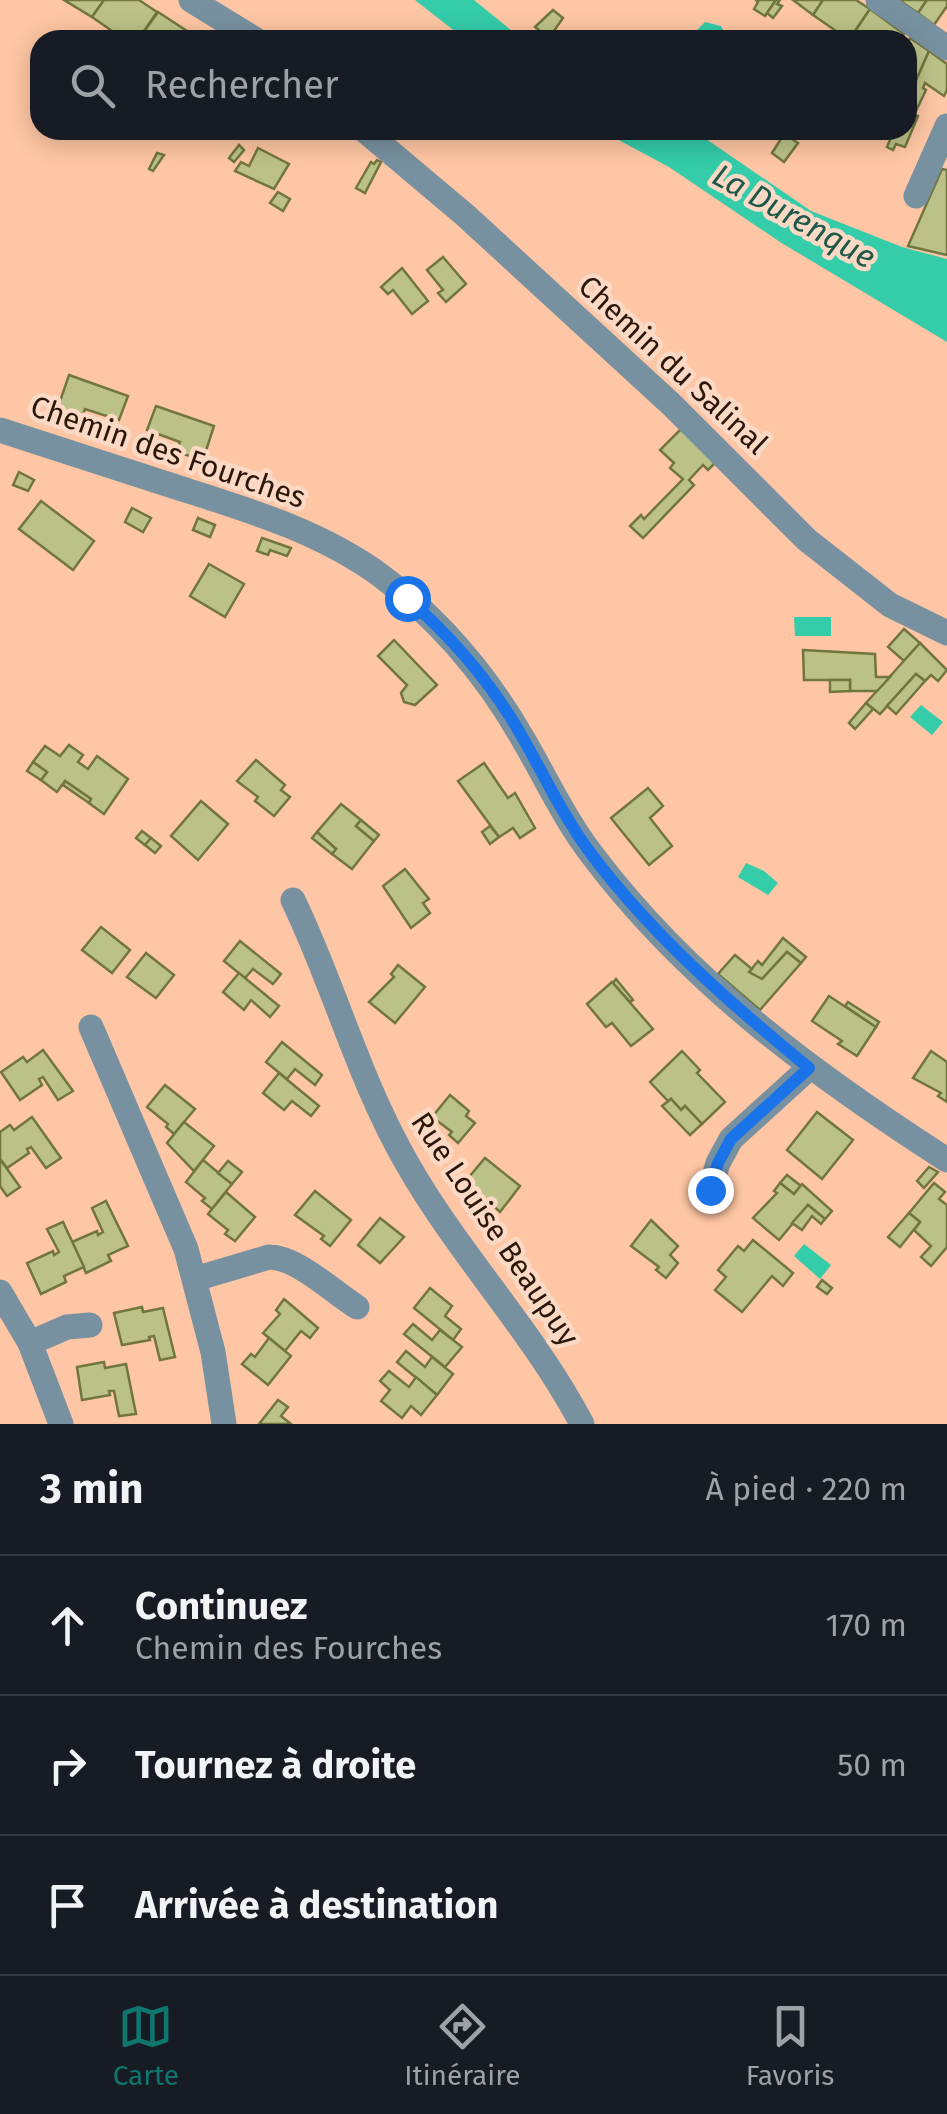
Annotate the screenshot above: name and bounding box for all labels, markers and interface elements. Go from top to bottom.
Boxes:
search box [30,30,917,140]
icon: search [65,58,120,113]
text: Rechercher [145,62,339,108]
water label: La Durenque [706,156,882,276]
street label: Chemin du Salinal [571,268,775,462]
street label: Chemin des Fourches [26,388,310,516]
route start [385,576,431,622]
street label: Rue Louise Beaupuy [403,1105,587,1353]
route end [688,1168,734,1214]
text: 3 min [40,1464,143,1514]
text: À pied · 220 m [705,1470,907,1508]
text: Continuez [135,1583,307,1629]
icon: ahead [40,1598,95,1653]
text: 170 m [826,1606,907,1644]
text: Chemin des Fourches [135,1629,442,1667]
icon: right [40,1738,95,1793]
text: Tournez à droite [135,1742,416,1788]
text: 50 m [837,1746,907,1784]
icon: arrive [40,1878,95,1933]
text: Arrivée à destination [135,1882,498,1928]
tab: Carte [113,1999,179,2092]
tab: Itinéraire [404,1999,520,2092]
tab: Favoris [746,1999,834,2092]

